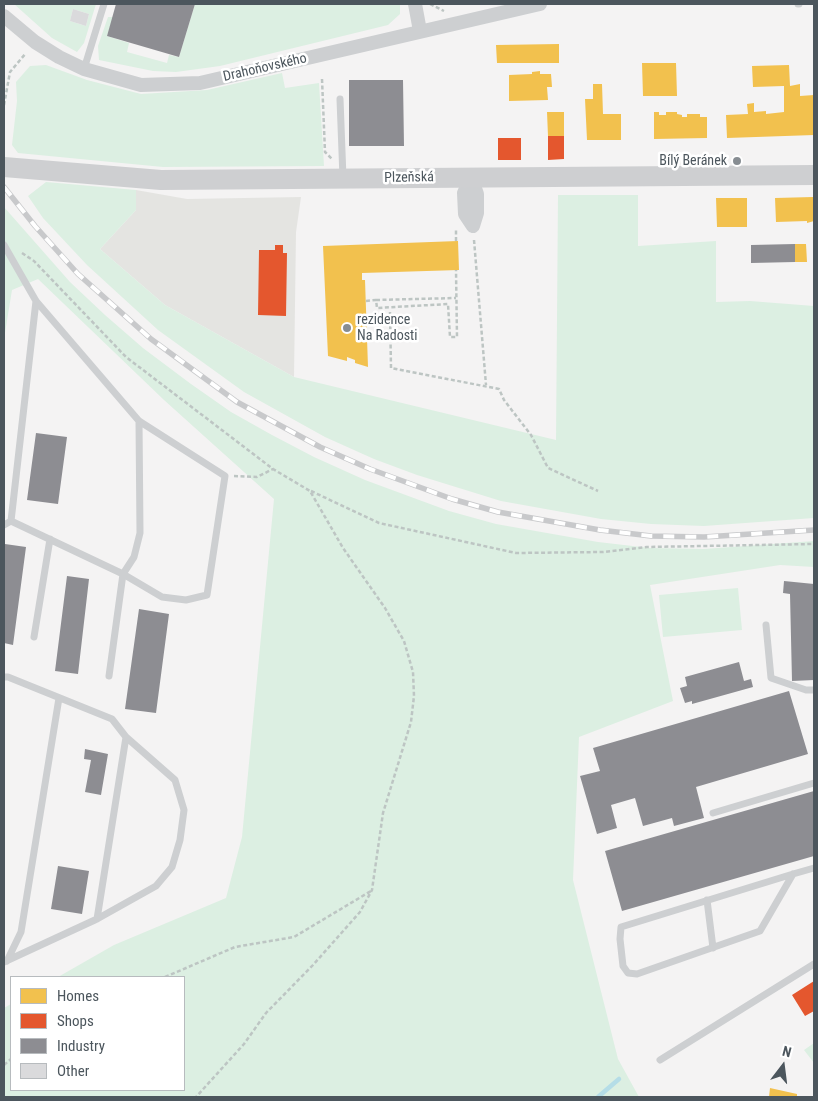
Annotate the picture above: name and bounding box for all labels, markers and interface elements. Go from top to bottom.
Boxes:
street label: Drahoňovského [222,50,308,86]
place label: Bílý Beránek [659,153,727,169]
marker: Bílý Beránek [731,155,743,167]
street label: Plzeňská [384,169,434,187]
place label: rezidence Na Radosti [357,312,417,344]
marker: rezidence Na Radosti [341,322,353,334]
legend [10,976,185,1091]
text: Homes [57,987,99,1005]
text: Shops [57,1012,94,1030]
text: Industry [57,1037,105,1055]
north arrow [758,1041,808,1091]
text: N [781,1043,793,1060]
text: Other [57,1062,89,1080]

